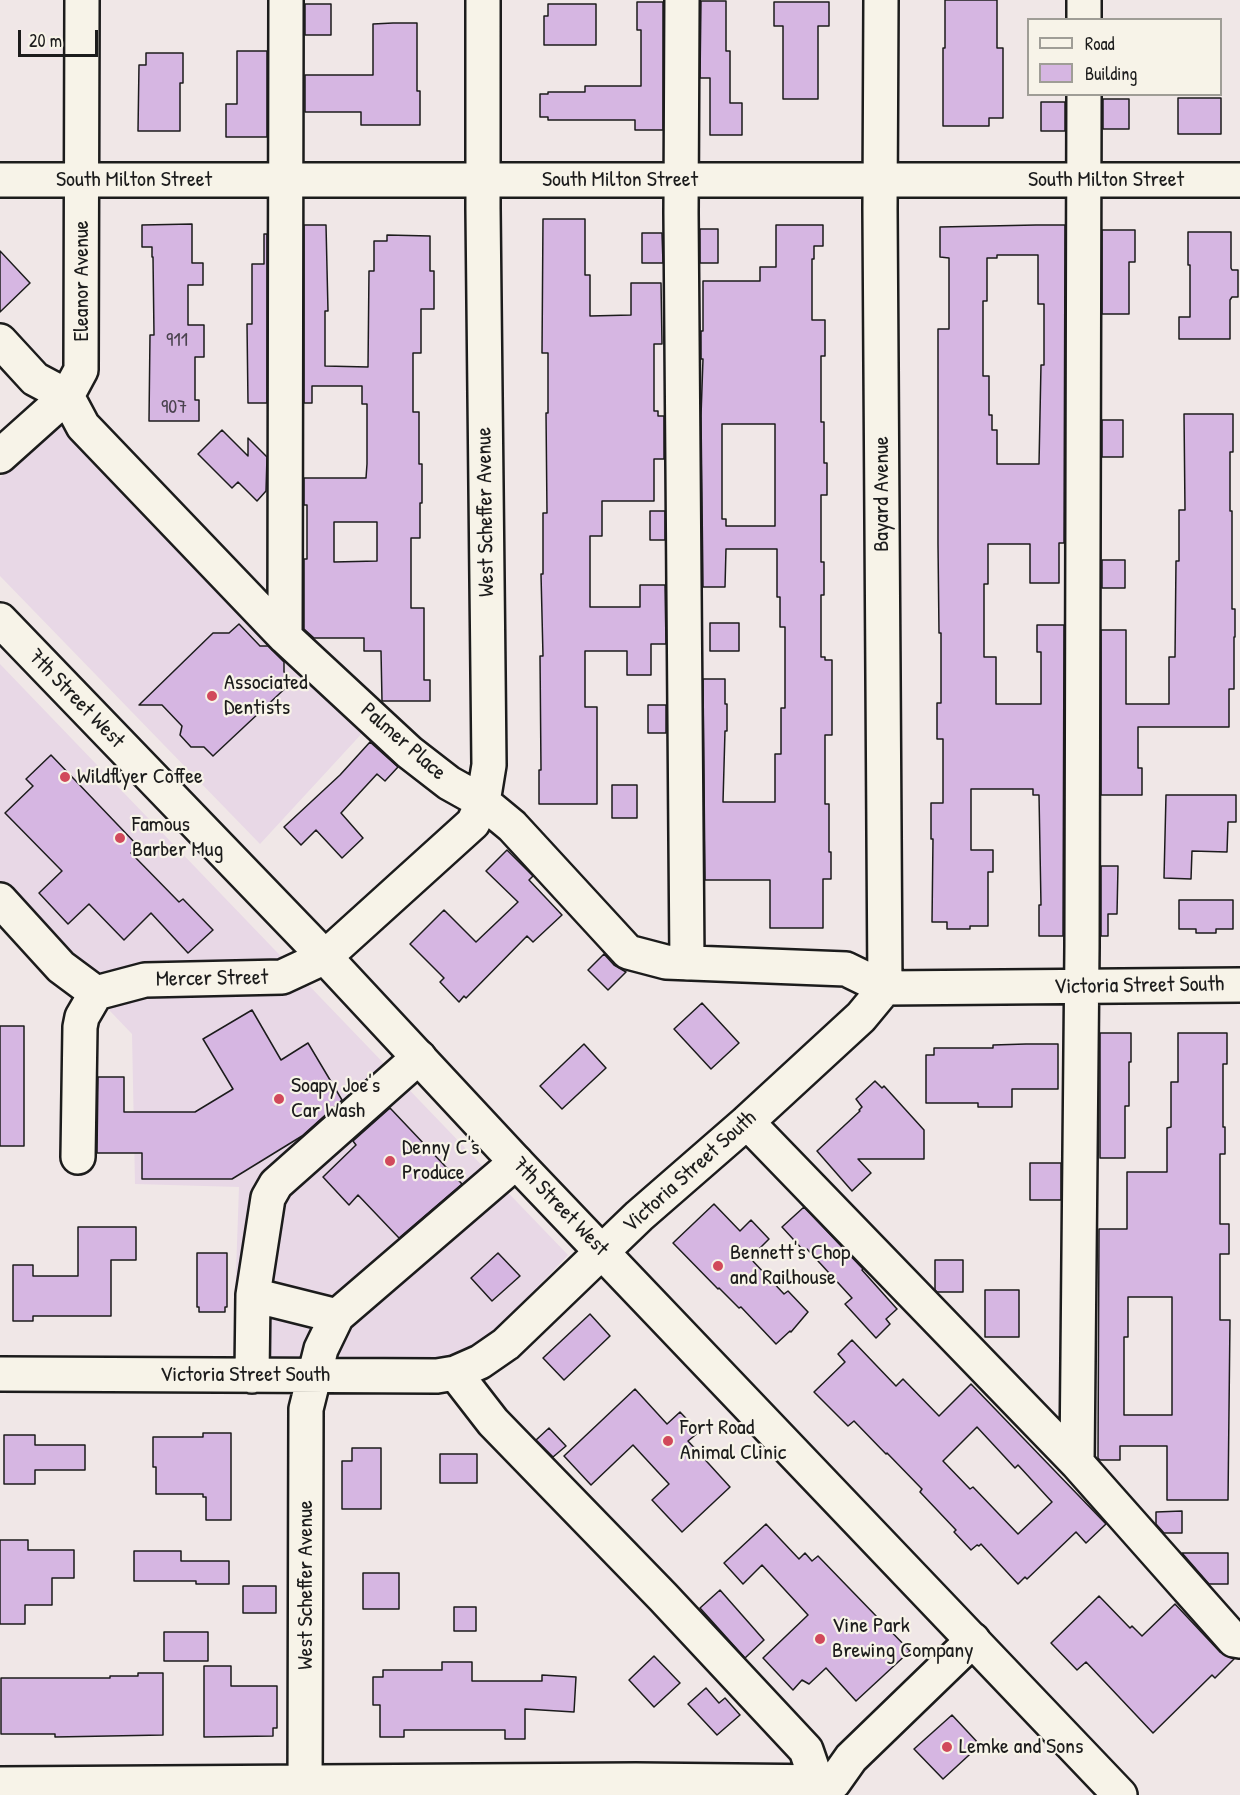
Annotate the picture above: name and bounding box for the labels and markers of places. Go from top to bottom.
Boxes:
place label: Associated Dentists [224,670,308,722]
marker: Associated Dentists [205,689,219,703]
place label: Wildflyer Coffee [77,764,203,790]
marker: Wildflyer Coffee [58,770,72,784]
place label: Famous Barber Mug [132,812,223,864]
marker: Famous Barber Mug [113,831,127,845]
place label: Soapy Joe's Car Wash [291,1073,380,1124]
marker: Soapy Joe's Car Wash [272,1092,286,1106]
place label: Denny C's Produce [402,1135,480,1186]
marker: Denny C's Produce [383,1154,397,1168]
place label: Bennett's Chop and Railhouse [730,1240,850,1292]
marker: Bennett's Chop and Railhouse [711,1259,725,1273]
place label: Fort Road Animal Clinic [680,1415,786,1466]
marker: Fort Road Animal Clinic [661,1434,675,1448]
place label: Vine Park Brewing Company [832,1613,973,1664]
marker: Vine Park Brewing Company [813,1632,827,1646]
place label: Lemke and Sons [959,1734,1083,1760]
marker: Lemke and Sons [940,1740,954,1754]

